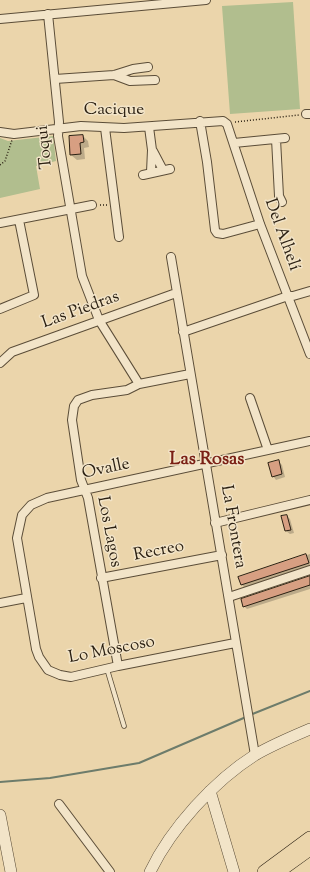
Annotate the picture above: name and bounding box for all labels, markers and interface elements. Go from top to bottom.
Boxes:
street label: Cacique [84,101,144,121]
street label: Toqui [34,124,58,170]
street label: Del Alhelí [259,196,303,274]
street label: Las Piedras [40,288,122,334]
district label: Las Rosas [170,450,244,472]
street label: Ovalle [80,455,132,485]
street label: La Frontera [215,484,249,570]
street label: Los Lagos [91,495,125,569]
street label: Recreo [132,537,186,567]
street label: Lo Moscoso [67,633,157,669]

